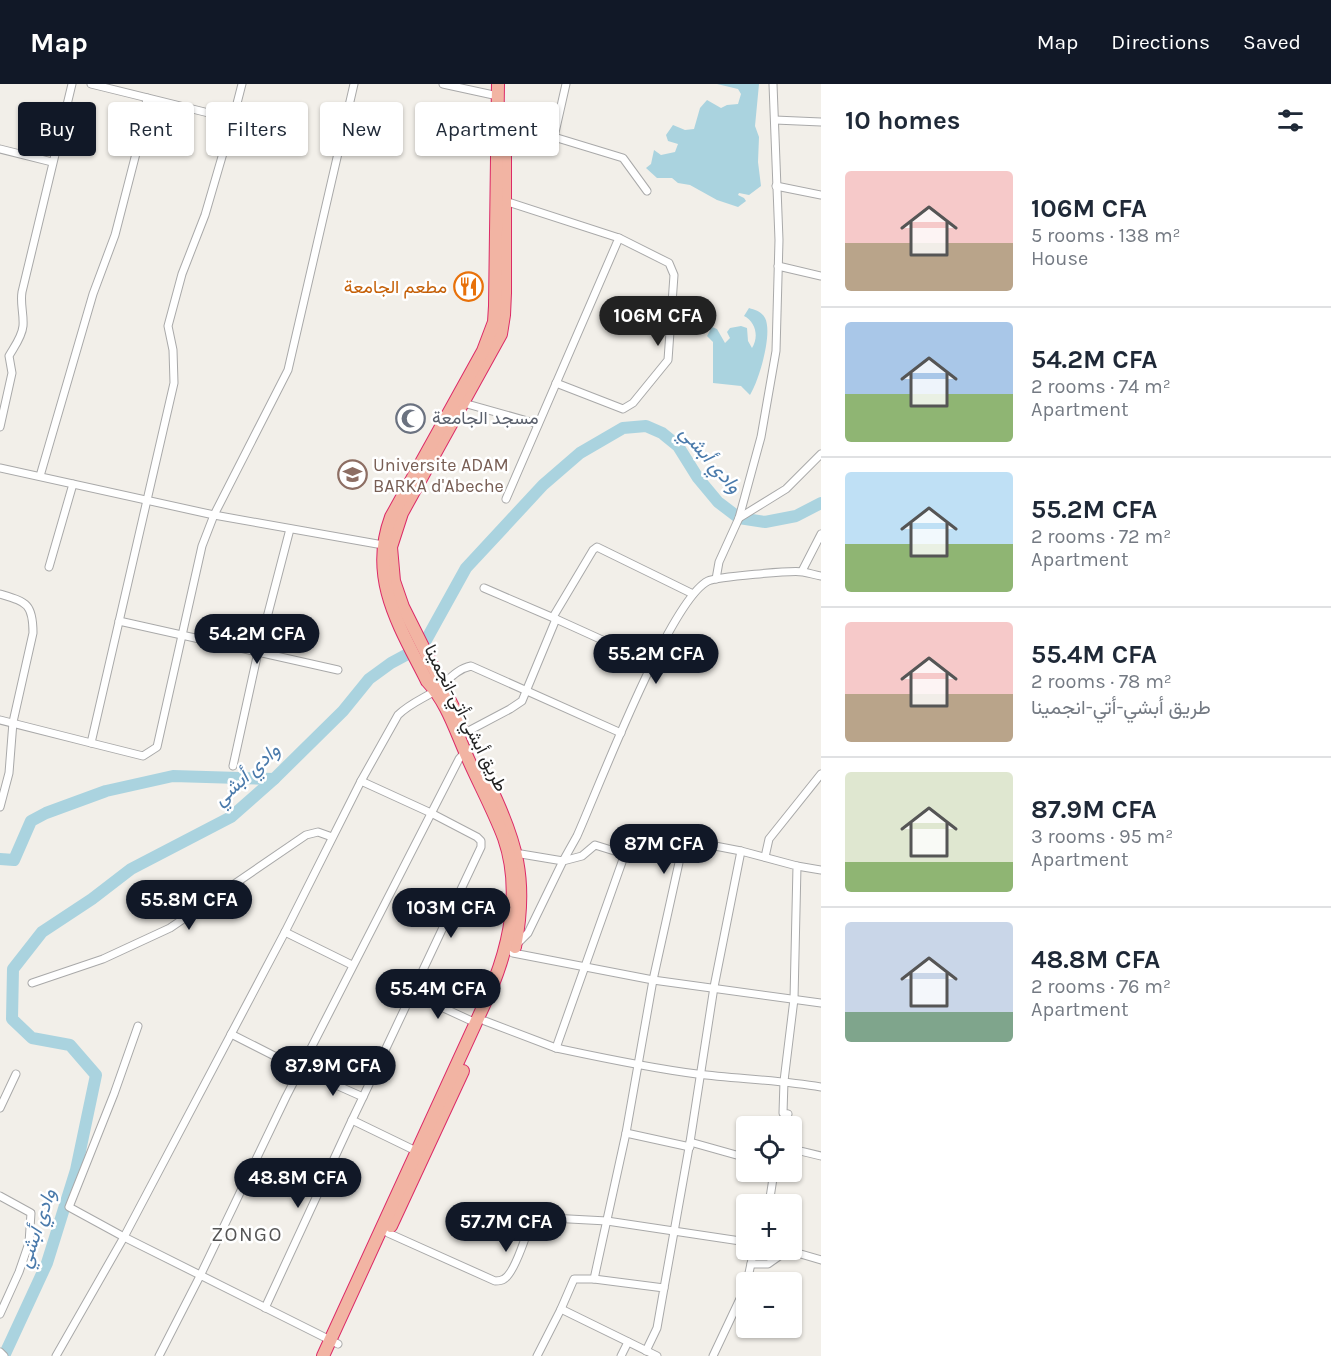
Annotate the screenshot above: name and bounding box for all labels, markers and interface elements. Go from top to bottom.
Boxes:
text: Map [30,26,88,59]
text: Map [1037,30,1078,54]
text: Directions [1111,30,1210,54]
text: Saved [1243,30,1301,54]
chip: Buy [18,102,96,156]
chip: Rent [108,102,194,156]
chip: Filters [206,102,308,156]
chip: New [320,102,403,156]
chip: Apartment [415,102,559,156]
icon: filters [1274,104,1307,137]
text: 10 homes [845,105,960,136]
text: 106M CFA [1031,193,1147,224]
icon: home [893,195,965,267]
text: 5 rooms · 138 m² [1031,224,1181,247]
text: House [1031,247,1088,270]
restaurant icon: مطعم الجامعة [452,271,484,303]
place label: مطعم الجامعة [344,276,447,299]
pin: 106M CFA [596,296,720,347]
text: 106M CFA [613,304,703,327]
text: 54.2M CFA [1031,344,1158,375]
icon: home [893,346,965,418]
text: 2 rooms · 74 m² [1031,375,1171,398]
text: Apartment [1031,398,1129,421]
mosque icon: مسجد الجامعة [395,402,427,434]
place label: مسجد الجامعة [432,407,538,429]
water label: وادي أبشي [671,421,746,501]
place label: Universite ADAM BARKA d'Abeche [373,454,509,497]
school or university icon: Universite ADAM BARKA d'Abeche [336,459,368,491]
text: 55.2M CFA [1031,494,1157,525]
icon: home [893,496,965,568]
text: 2 rooms · 72 m² [1031,525,1171,548]
text: Apartment [1031,548,1129,571]
pin: 54.2M CFA [188,614,326,665]
text: 54.2M CFA [208,622,306,645]
pin: 55.2M CFA [587,634,725,685]
text: 55.4M CFA [1031,639,1157,670]
street label: طريق أبشي-أتي-انجمينا [416,641,513,797]
text: 55.2M CFA [607,642,705,665]
icon: home [893,646,965,718]
text: 2 rooms · 78 m² [1031,670,1172,693]
text: طريق أبشي-أتي-انجمينا [1031,696,1211,719]
water label: وادي أبشي [208,738,288,814]
text: 87.9M CFA [1031,794,1157,825]
icon: home [893,796,965,868]
pin: 87M CFA [609,824,719,875]
text: 3 rooms · 95 m² [1031,825,1173,848]
text: 87M CFA [624,832,704,855]
text: Apartment [1031,848,1129,871]
pin: 55.8M CFA [120,880,258,931]
text: 55.8M CFA [140,888,238,911]
pin: 103M CFA [389,888,513,939]
text: 103M CFA [406,896,496,919]
text: 48.8M CFA [1031,944,1160,975]
icon: home [893,946,965,1018]
pin: 55.4M CFA [369,969,507,1020]
text: 2 rooms · 76 m² [1031,975,1171,998]
text: 55.4M CFA [390,977,486,1000]
text: Apartment [1031,998,1129,1021]
pin: 87.9M CFA [264,1046,402,1097]
text: 87.9M CFA [285,1054,381,1077]
map controls [736,1116,802,1338]
button: locate [736,1116,802,1182]
pin: 48.8M CFA [229,1158,367,1209]
text: 48.8M CFA [248,1166,348,1189]
water label: وادي أبشي [12,1186,65,1272]
button: + [736,1194,802,1260]
pin: 57.7M CFA [437,1202,575,1253]
text: 57.7M CFA [459,1210,553,1233]
district label: ZONGO [211,1223,283,1246]
button: − [736,1272,802,1338]

